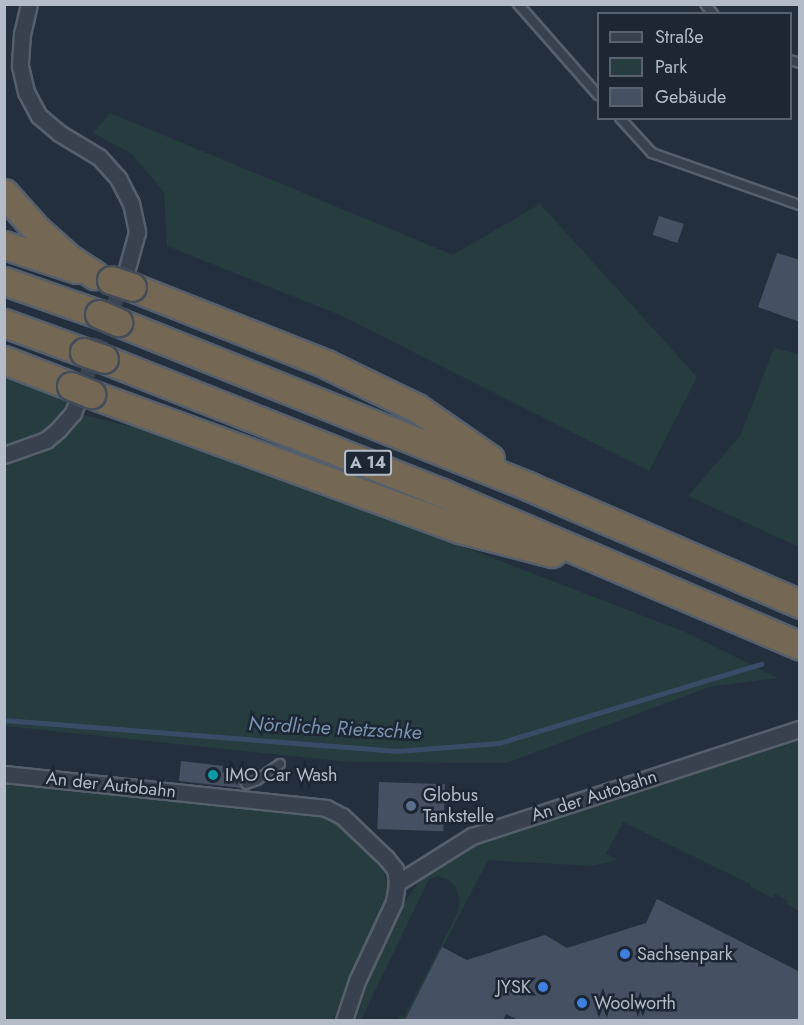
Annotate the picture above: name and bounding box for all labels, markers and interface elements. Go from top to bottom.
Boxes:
legend [597,12,792,120]
text: Straße [655,24,703,50]
text: Park [655,54,687,80]
text: Gebäude [655,84,726,110]
road number: A 14 [344,450,392,476]
water label: Nördliche Rietzschke [248,711,422,745]
place label: IMO Car Wash [225,764,338,786]
street label: An der Autobahn [528,766,660,826]
street label: An der Autobahn [45,767,177,803]
marker: IMO Car Wash [206,768,220,782]
place label: Globus Tankstelle [423,785,494,828]
marker: Globus Tankstelle [404,799,418,813]
place label: Sachsenpark [637,943,733,965]
marker: Sachsenpark [618,947,632,961]
place label: JYSK [497,976,531,998]
marker: JYSK [536,980,550,994]
place label: Woolworth [594,992,676,1014]
marker: Woolworth [575,996,589,1010]

